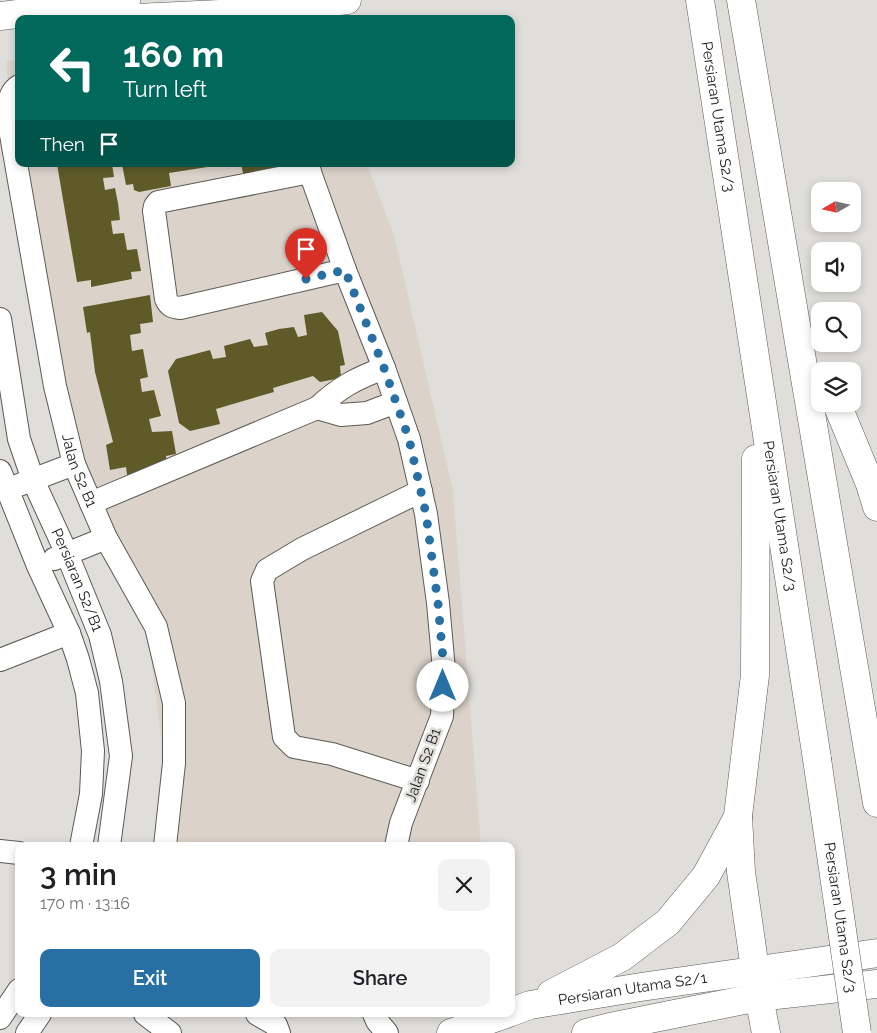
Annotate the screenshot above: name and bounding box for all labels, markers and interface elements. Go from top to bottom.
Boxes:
text: 160 m [123,34,224,75]
icon: left [40,35,105,100]
street label: Persiaran Utama S2/3 [698,40,738,193]
text: Turn left [123,76,207,102]
icon: arrive [95,130,123,158]
text: Then [40,133,85,155]
north arrow [811,182,861,232]
map controls [811,182,861,412]
pin [285,228,327,279]
icon: arrive [292,235,320,263]
button: sound [811,242,861,292]
button: search [811,302,861,352]
button: layers [811,362,861,412]
street label: Jalan S2 B1 [58,432,101,511]
street label: Persiaran Utama S2/3 [759,439,800,592]
street label: Persiaran S2/B1 [47,525,107,635]
position arrow [416,659,468,711]
street label: Jalan S2 B1 [401,725,445,804]
street label: Persiaran Utama S2/3 [820,841,860,994]
text: 3 min [40,857,117,892]
button: close [438,859,490,911]
text: 170 m · 13:16 [40,894,130,913]
button: Exit [40,949,260,1007]
button: Share [270,949,490,1007]
street label: Persiaran Utama S2/1 [557,969,709,1009]

